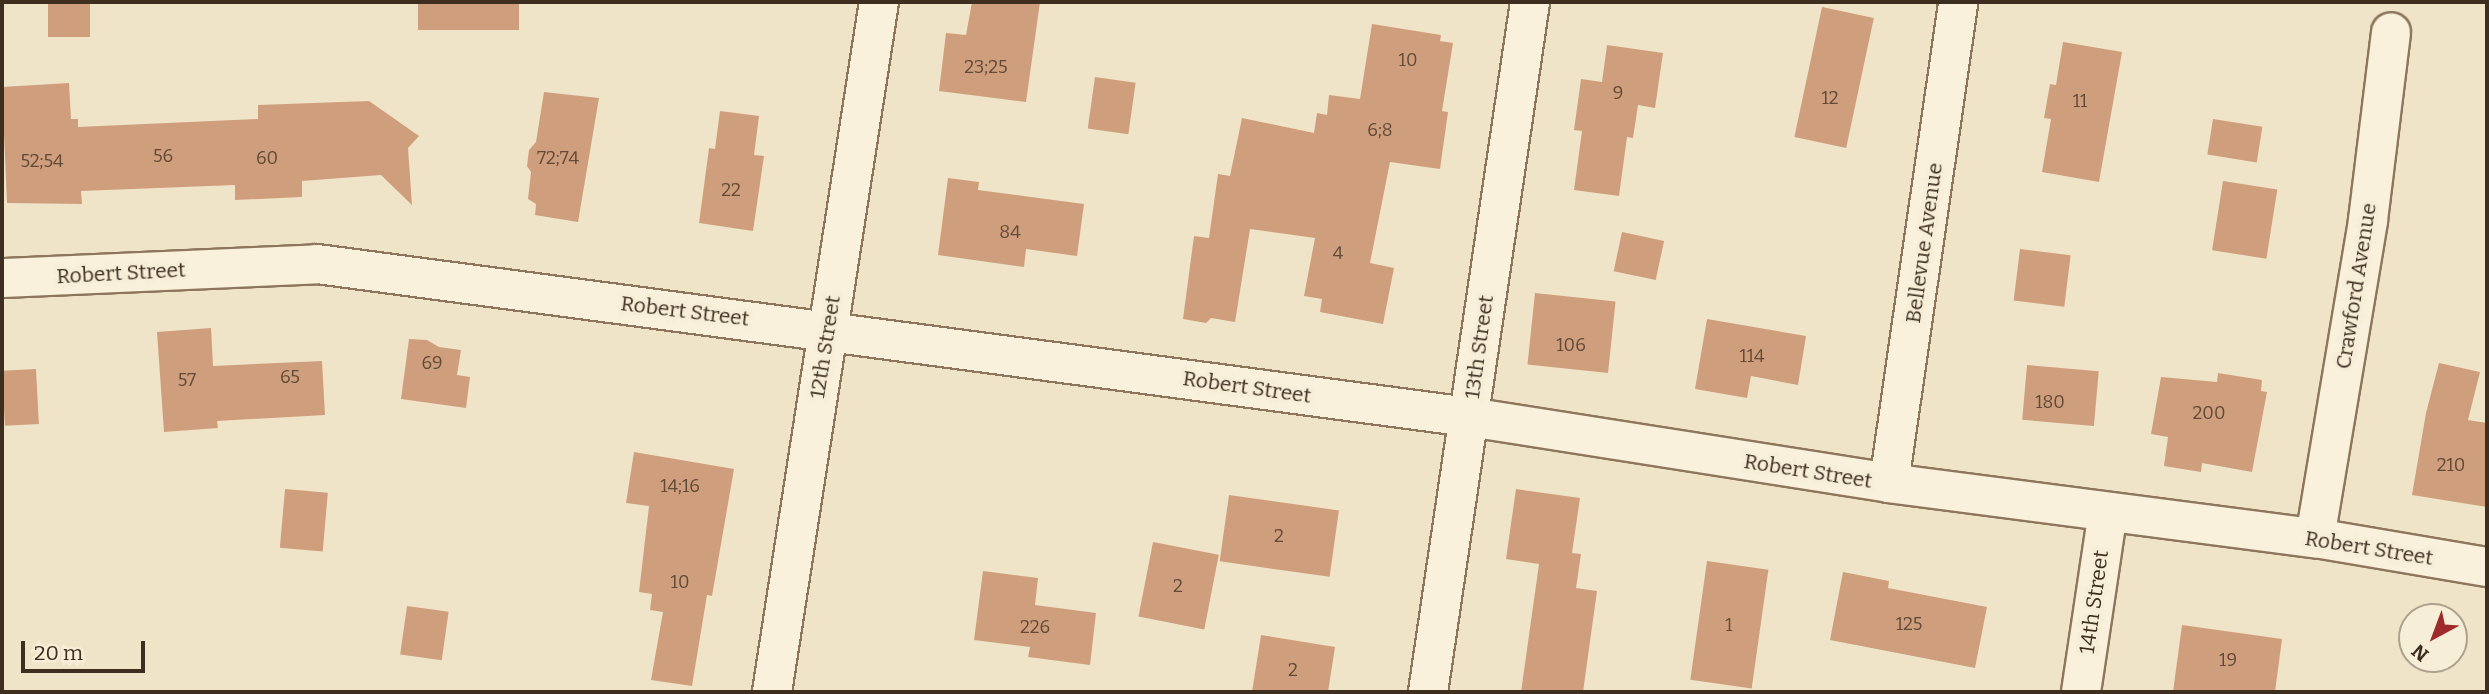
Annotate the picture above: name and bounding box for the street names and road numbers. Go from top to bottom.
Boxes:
street label: Bellevue Avenue [1900,161,1948,325]
street label: Crawford Avenue [2330,201,2382,371]
street label: Robert Street [56,257,186,289]
street label: Robert Street [619,291,751,331]
street label: 12th Street [804,294,846,400]
street label: 13th Street [1459,294,1499,400]
street label: Robert Street [1181,366,1313,408]
street label: Robert Street [1742,448,1874,494]
street label: Robert Street [2303,525,2435,571]
street label: 14th Street [2074,548,2114,656]

